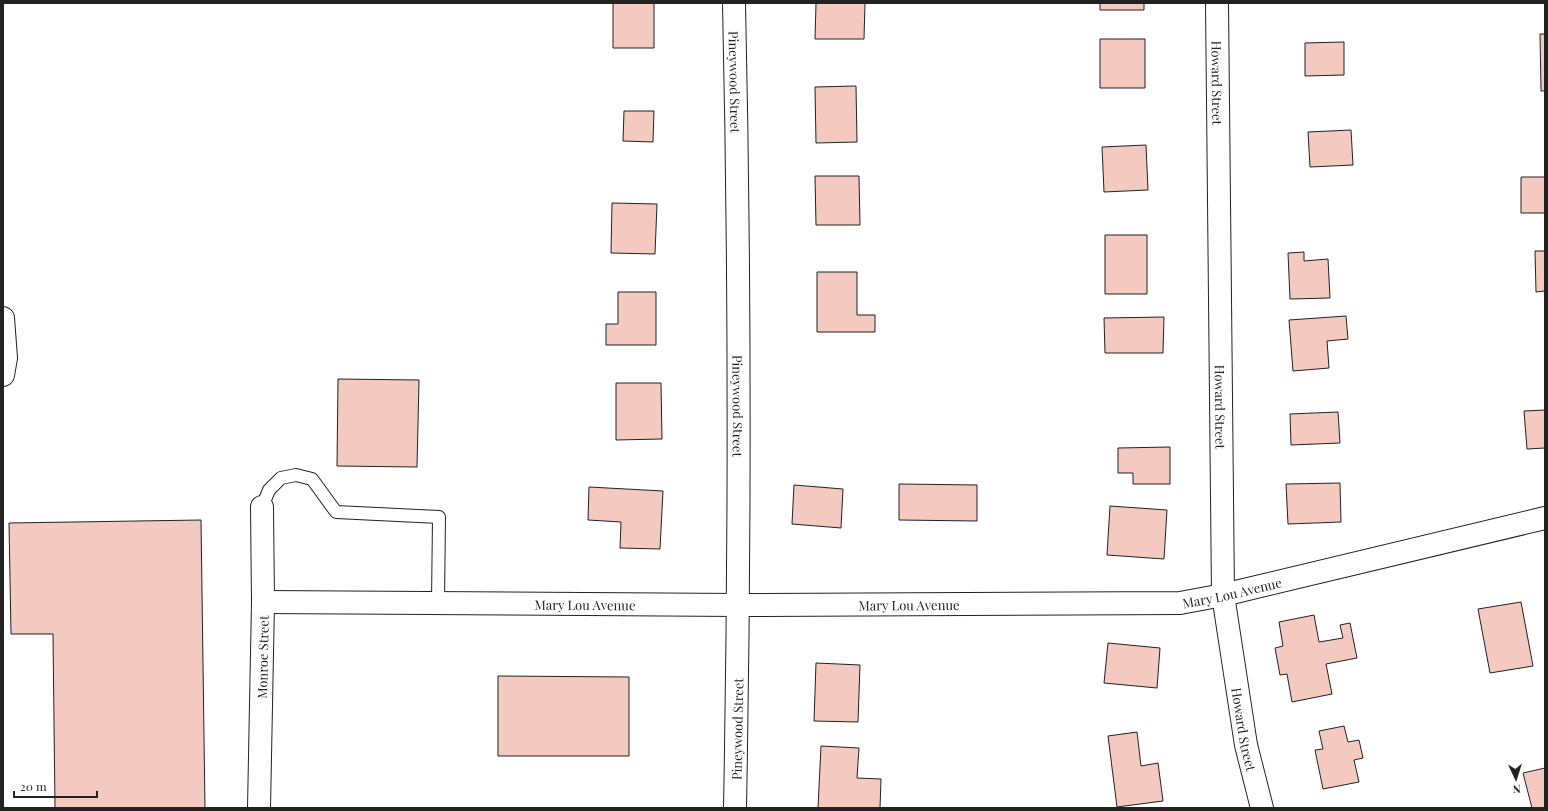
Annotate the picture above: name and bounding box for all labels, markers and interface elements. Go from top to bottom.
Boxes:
street label: Pineywood Street [726,31,745,134]
street label: Howard Street [1209,41,1227,126]
street label: Pineywood Street [730,355,747,457]
street label: Howard Street [1212,365,1230,450]
street label: Mary Lou Avenue [1181,573,1284,611]
street label: Mary Lou Avenue [534,595,636,613]
street label: Mary Lou Avenue [858,595,960,613]
street label: Monroe Street [253,615,271,699]
street label: Pineywood Street [728,677,746,780]
street label: Howard Street [1229,686,1261,773]
north arrow [1496,759,1536,799]
scale bar [14,773,97,799]
text: 20 m [20,778,47,794]
text: N [1512,782,1521,797]

